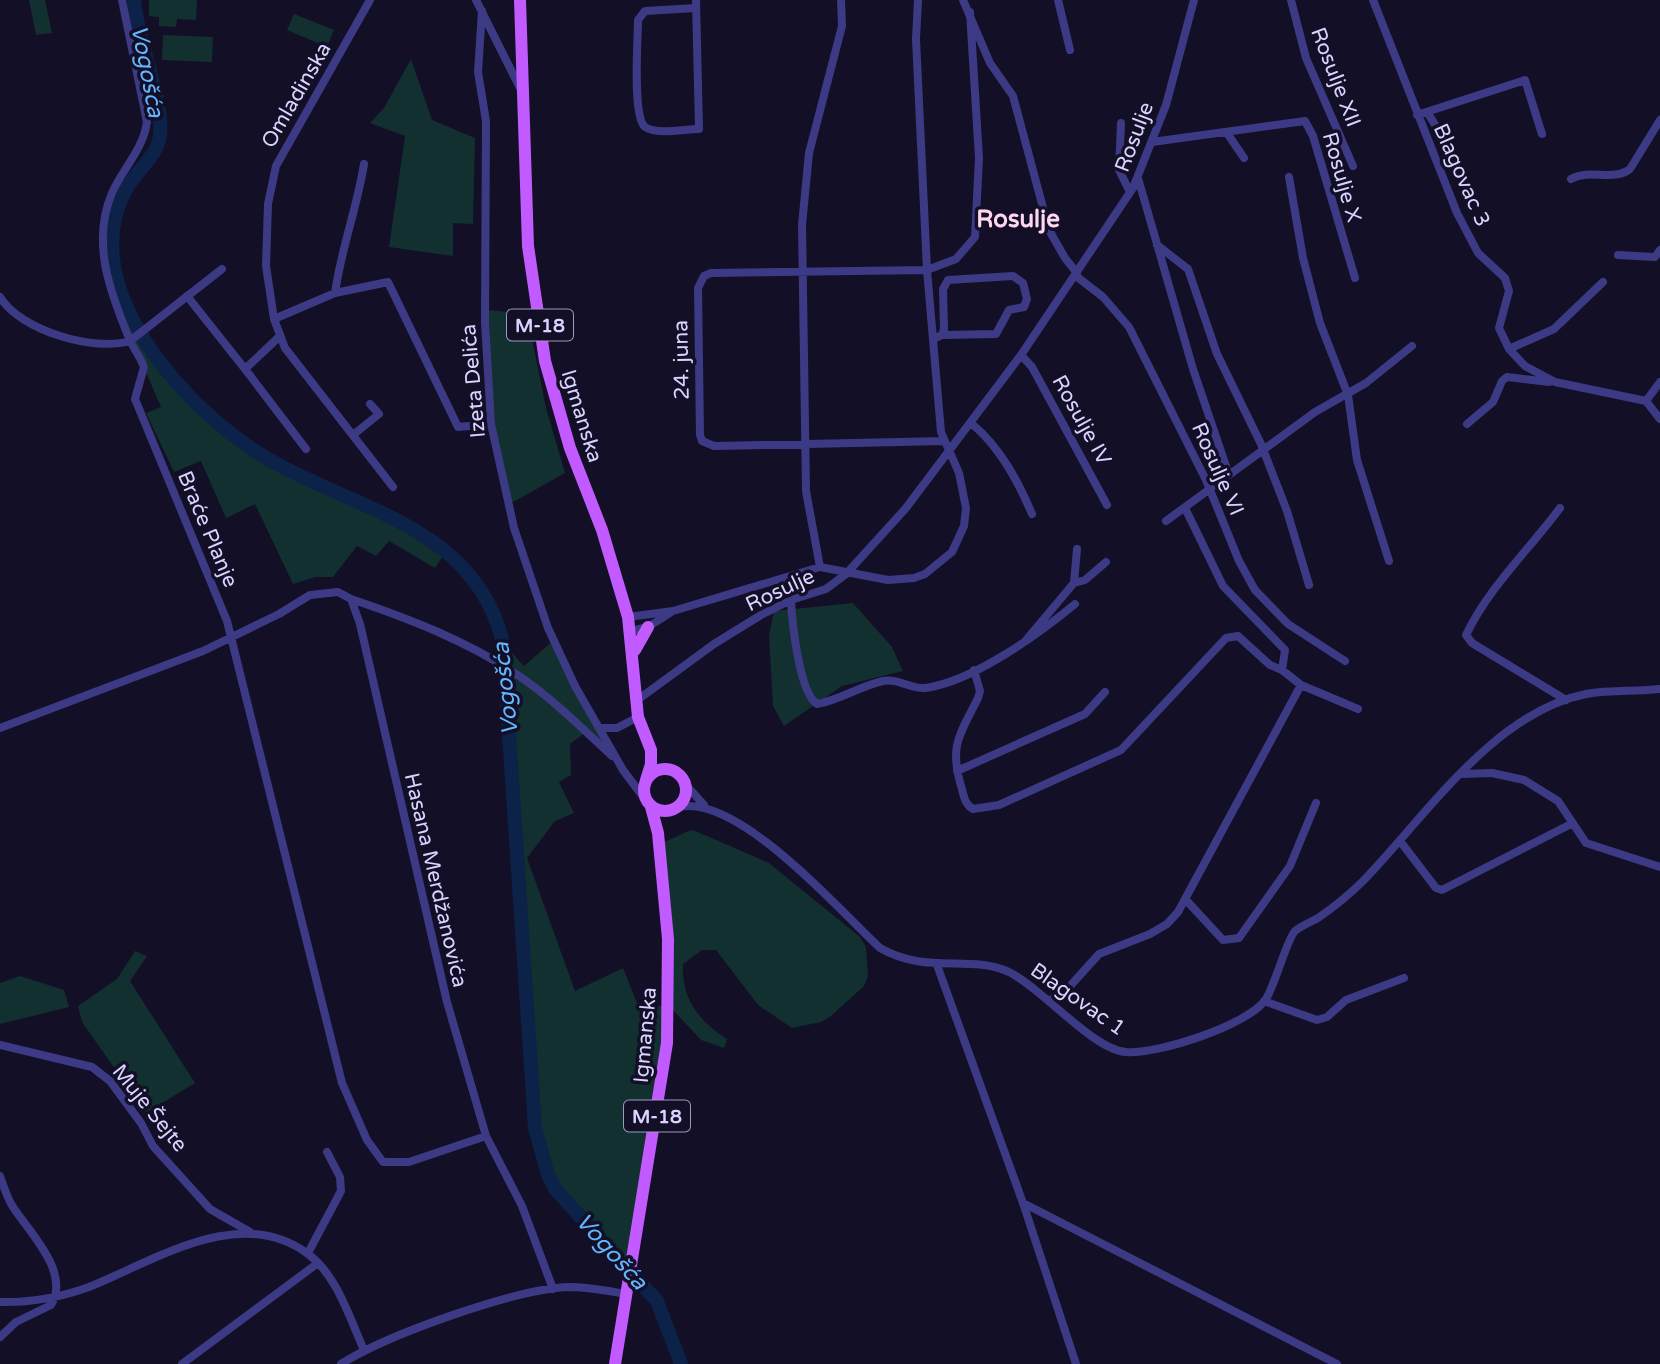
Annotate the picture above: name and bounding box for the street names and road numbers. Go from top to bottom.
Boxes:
street label: Rosulje XII [1305,24,1366,130]
street label: Omladinska [256,38,337,152]
street label: Rosulje [1110,99,1159,176]
street label: Blagovac 3 [1428,120,1495,231]
street label: Rosulje X [1317,129,1366,225]
road number: M-18 [507,310,573,340]
street label: 24. juna [668,320,695,400]
street label: Izeta Delića [456,323,491,439]
street label: Igmanska [556,367,608,466]
street label: Rosulje IV [1047,371,1117,470]
street label: Rosulje VI [1186,419,1249,520]
street label: Braće Planje [172,467,243,591]
street label: Rosulje [742,564,819,617]
street label: Hasana Merdžanovića [399,770,472,990]
street label: Blagovac 1 [1026,958,1130,1041]
street label: Igmanska [629,986,662,1084]
street label: Muje Šejte [107,1059,193,1157]
road number: M-18 [624,1100,690,1132]

